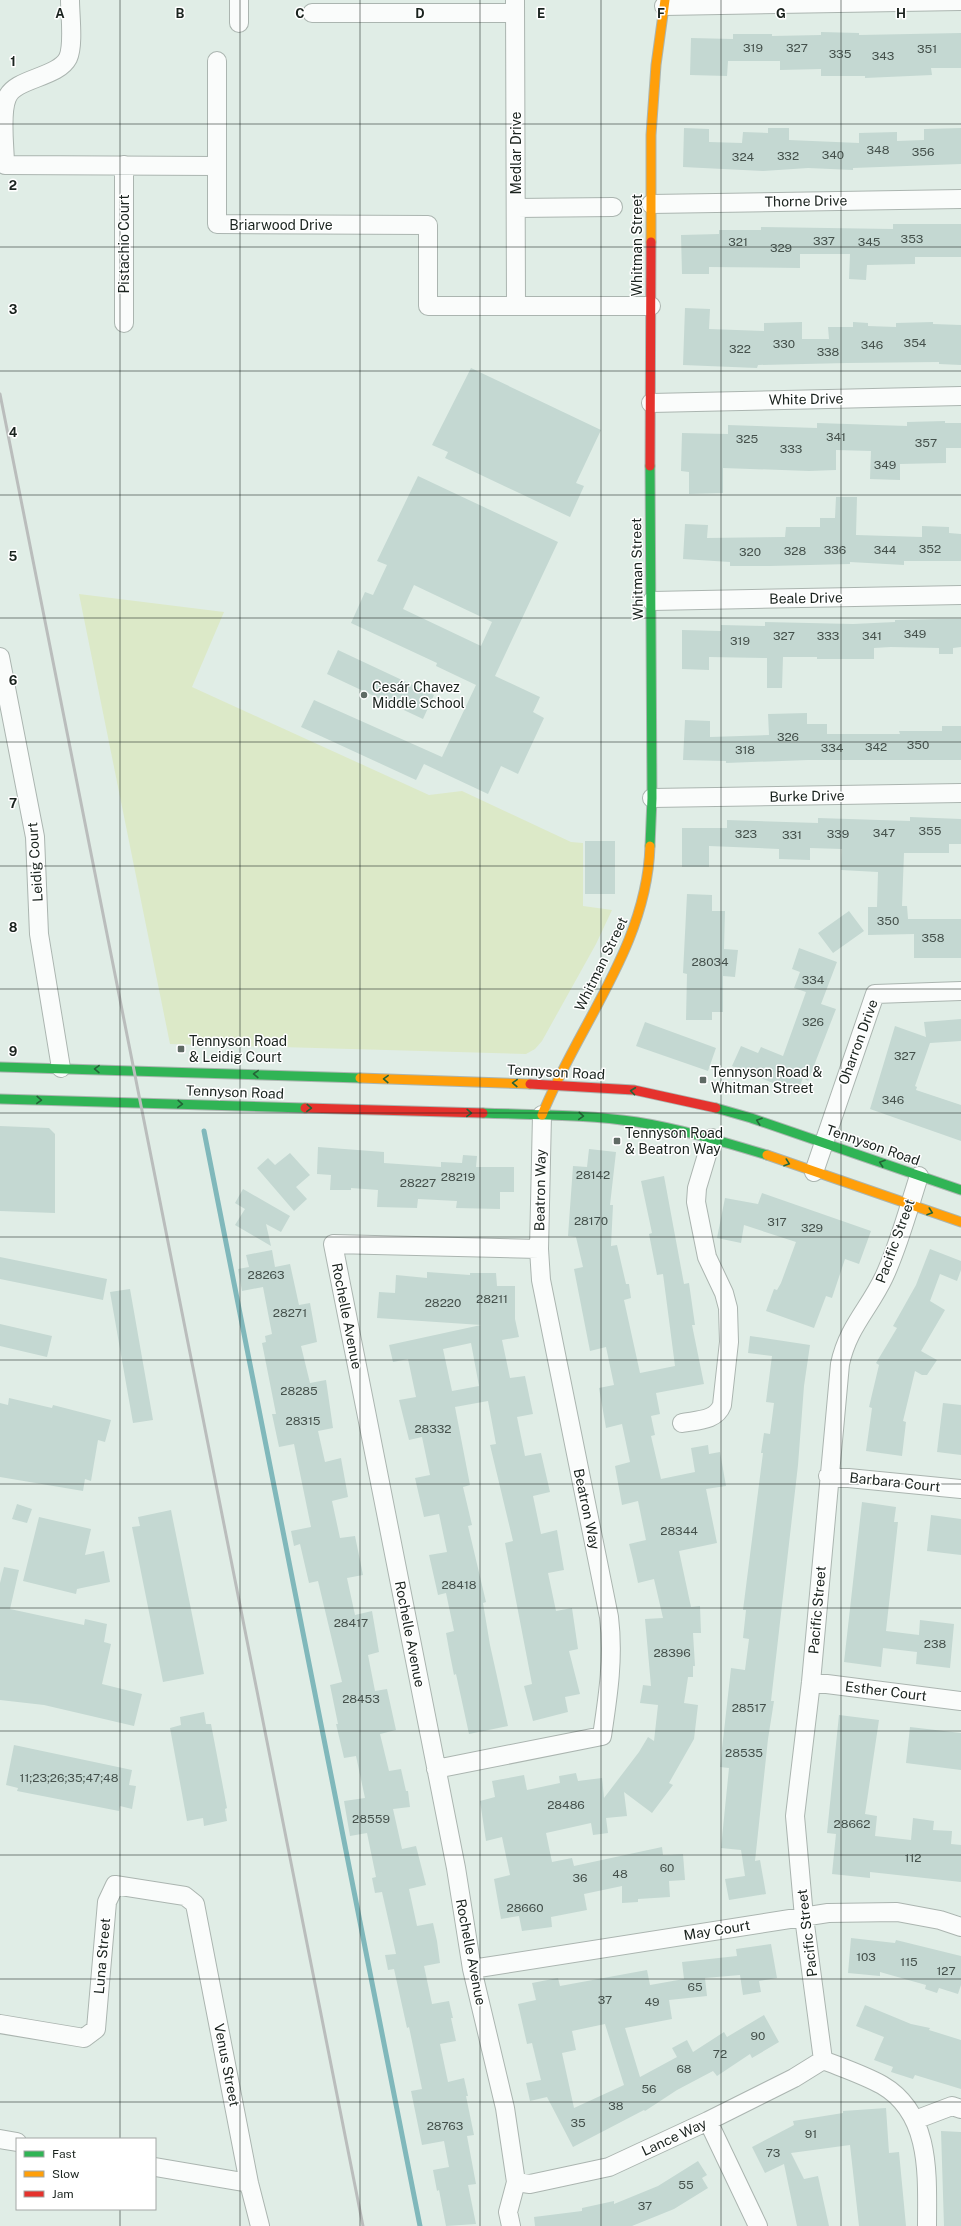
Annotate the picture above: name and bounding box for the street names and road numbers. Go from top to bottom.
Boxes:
street label: Medlar Drive [508,111,524,194]
street label: Thorne Drive [765,192,847,210]
street label: Pistachio Court [116,194,132,294]
street label: Whitman Street [629,194,645,296]
street label: Briarwood Drive [229,217,333,233]
street label: White Drive [768,390,844,408]
street label: Whitman Street [628,518,646,620]
street label: Beale Drive [769,589,843,607]
street label: Burke Drive [769,787,845,805]
street label: Leidig Court [24,822,46,902]
street label: Whitman Street [571,914,631,1014]
street label: Oharron Drive [835,997,881,1087]
street label: Tennyson Road [507,1061,605,1083]
street label: Tennyson Road [186,1082,284,1102]
street label: Tennyson Road [824,1121,922,1169]
street label: Beatron Way [531,1148,549,1231]
street label: Pacific Street [872,1197,918,1285]
street label: Rochelle Avenue [329,1262,365,1371]
street label: Beatron Way [571,1467,603,1551]
street label: Barbara Court [849,1469,941,1495]
street label: Pacific Street [805,1565,829,1655]
street label: Rochelle Avenue [392,1580,428,1689]
street label: Esther Court [844,1678,928,1704]
street label: Pacific Street [794,1888,820,1978]
street label: Rochelle Avenue [453,1898,489,2007]
street label: Luna Street [91,1917,113,1995]
street label: May Court [683,1917,751,1943]
street label: Venus Street [211,2022,243,2108]
street label: Lance Way [639,2115,710,2159]

